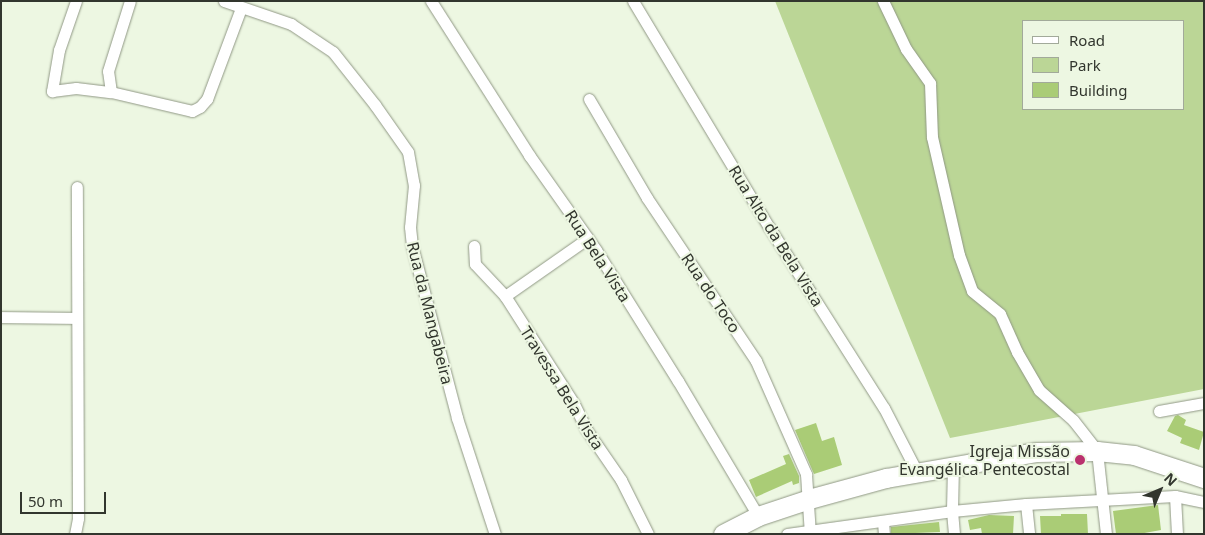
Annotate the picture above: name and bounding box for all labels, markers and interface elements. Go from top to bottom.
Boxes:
legend [1022,20,1185,110]
text: Road [1069,30,1105,50]
text: Park [1069,55,1101,75]
text: Building [1069,80,1127,100]
street label: Rua Alto da Bela Vista [725,162,827,310]
street label: Rua Bela Vista [561,206,635,306]
street label: Rua da Mangabeira [403,240,457,386]
street label: Rua do Toco [677,250,745,336]
street label: Travessa Bela Vista [516,323,608,453]
place label: Igreja Missão Evangélica Pentecostal [899,441,1070,479]
marker: Igreja Missão Evangélica Pentecostal [1074,454,1086,466]
north arrow [1135,465,1185,515]
text: N [1160,468,1182,490]
scale bar [22,482,109,514]
text: 50 m [28,491,63,511]

